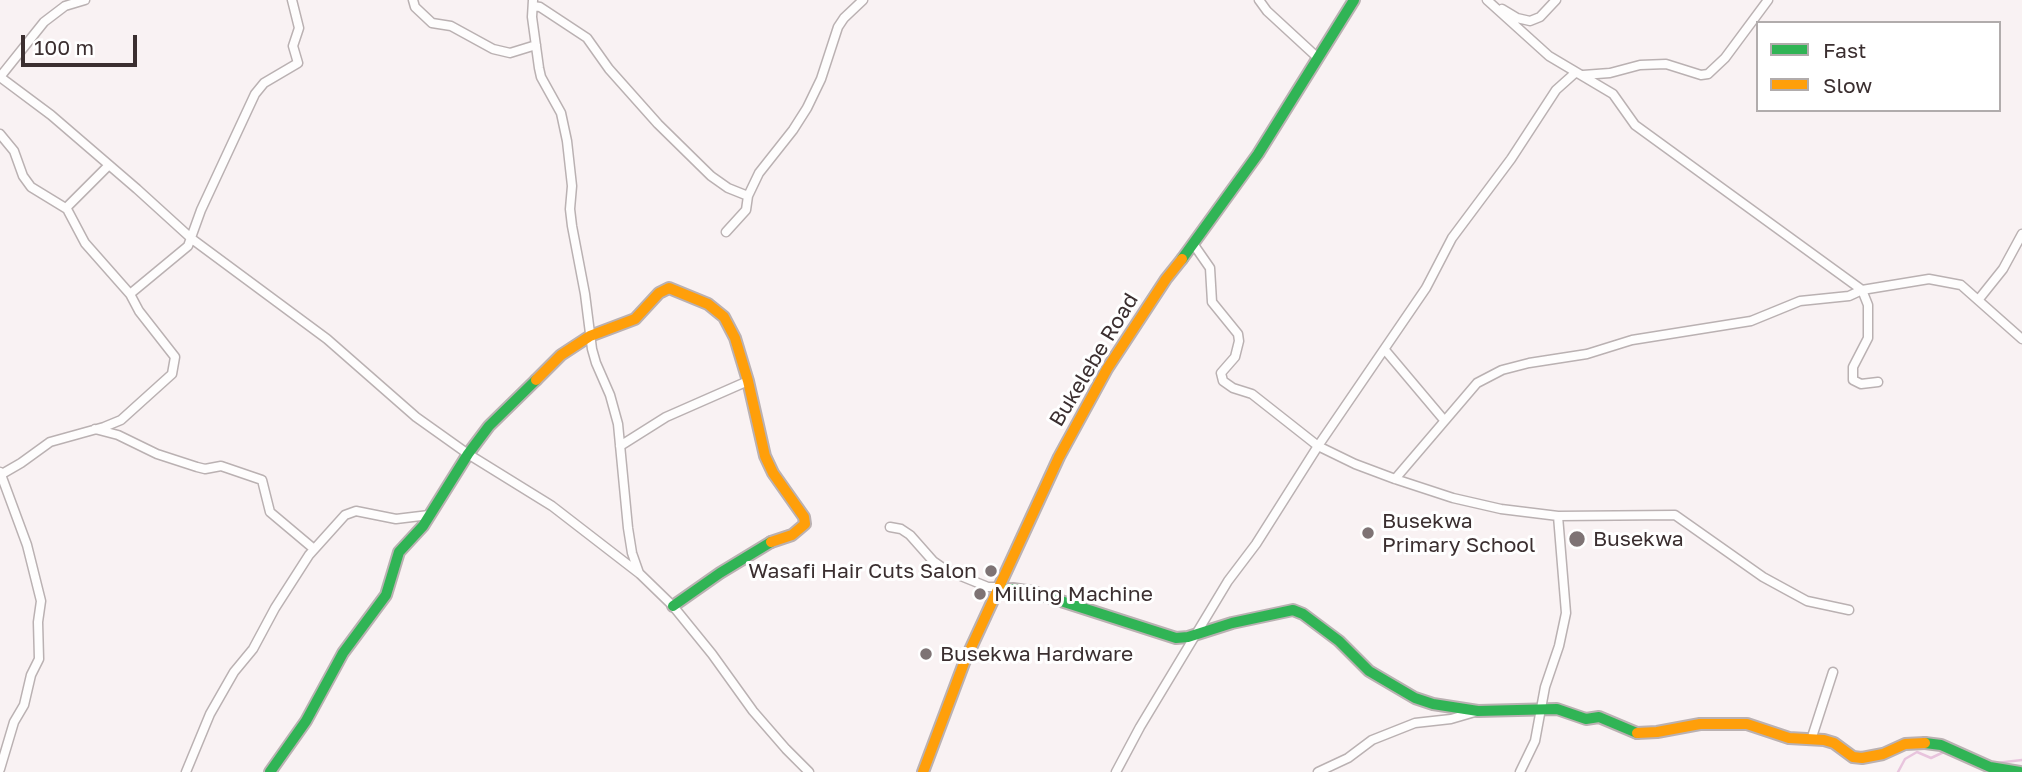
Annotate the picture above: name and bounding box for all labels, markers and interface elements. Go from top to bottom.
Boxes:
scale bar [24,21,140,65]
legend [1756,21,2001,112]
text: 100 m [34,34,94,60]
text: Fast [1823,37,1866,63]
text: Slow [1823,72,1872,98]
street label: Bukelebe Road [1044,289,1144,431]
place label: Busekwa Primary School [1382,508,1536,558]
marker: Busekwa Primary School [1360,525,1376,541]
place label: Busekwa [1593,526,1684,552]
marker: Busekwa [1567,529,1587,549]
place label: Wasafi Hair Cuts Salon [748,558,977,584]
marker: Wasafi Hair Cuts Salon [983,563,999,579]
place label: Milling Machine [994,581,1153,607]
marker: Milling Machine [972,586,988,602]
place label: Busekwa Hardware [940,641,1133,667]
marker: Busekwa Hardware [918,646,934,662]

